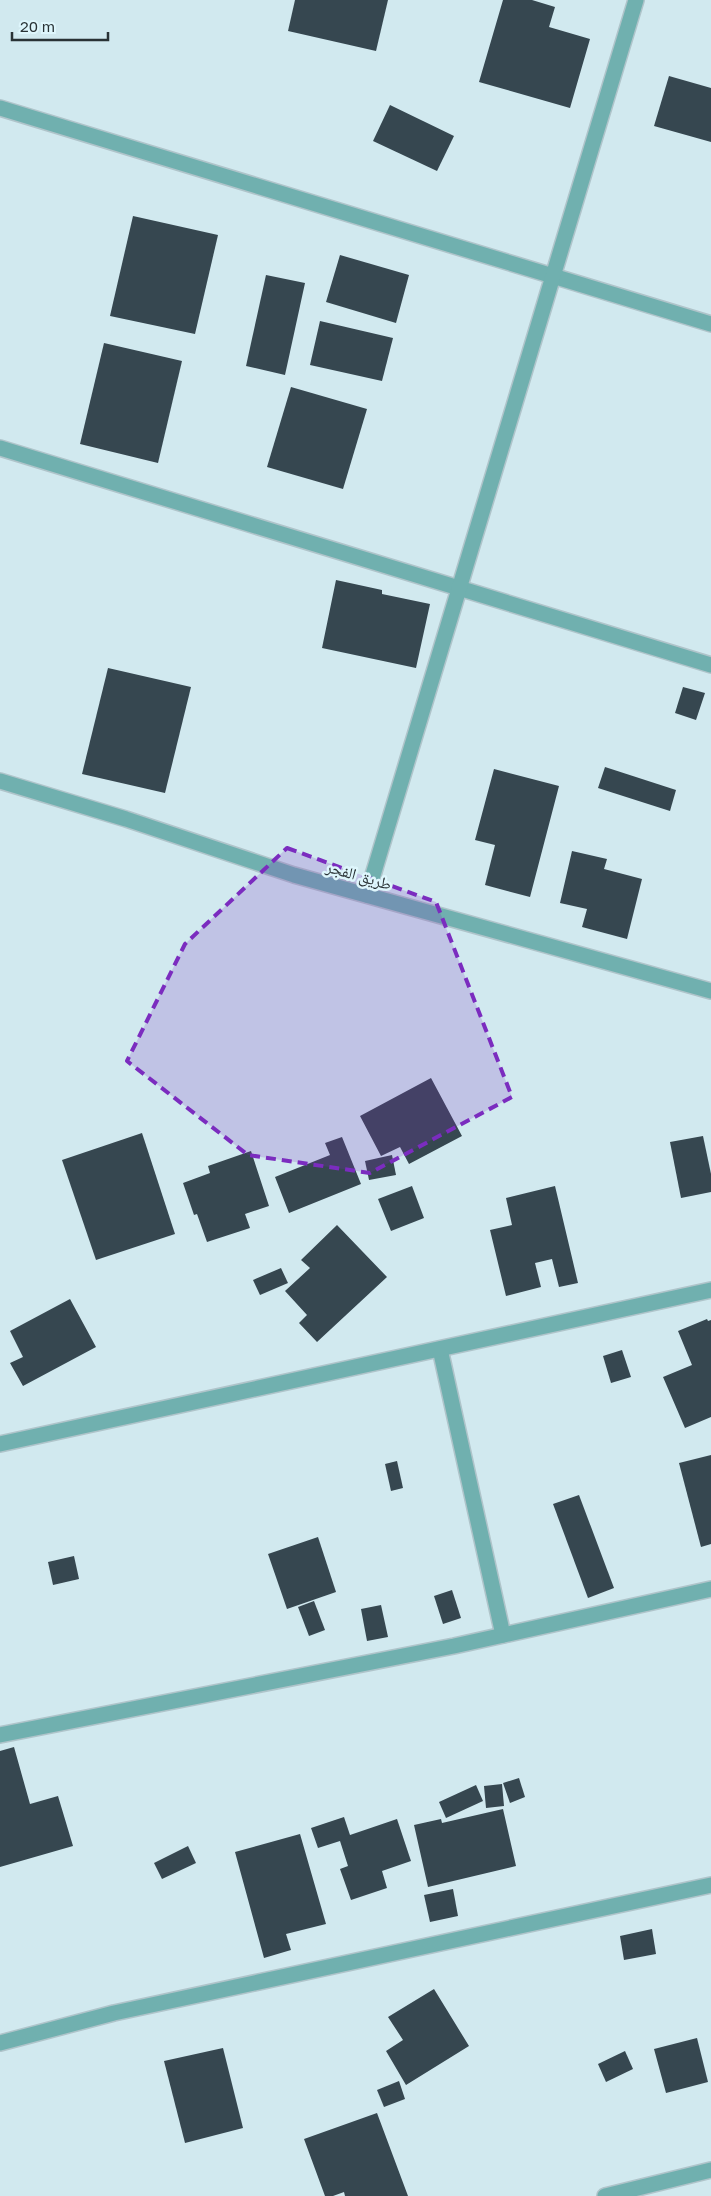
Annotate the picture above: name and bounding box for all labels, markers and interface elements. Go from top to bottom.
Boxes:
scale bar [12,10,109,42]
text: 20 m [20,17,55,35]
street label: طريق الفجر [323,856,394,895]

